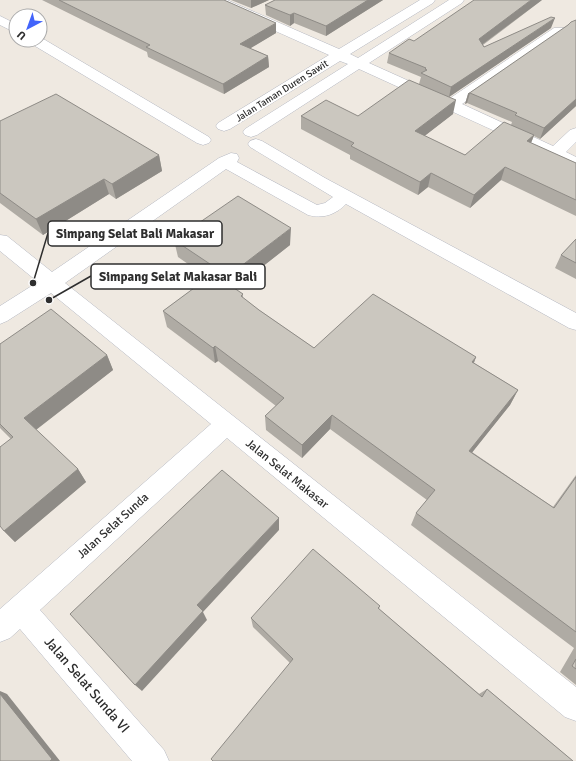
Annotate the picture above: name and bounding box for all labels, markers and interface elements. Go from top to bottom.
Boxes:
north arrow [8,8,48,48]
text: U [15,28,29,43]
street label: Jalan Taman Duren Sawit [233,57,331,124]
callout: Simpang Selat Bali Makasar [48,221,222,246]
text: Simpang Selat Bali Makasar [56,226,215,242]
callout: Simpang Selat Makasar Bali [91,264,265,289]
text: Simpang Selat Makasar Bali [99,269,257,285]
street label: Jalan Selat Makasar [242,436,332,512]
street label: Jalan Selat Sunda [74,490,152,562]
street label: Jalan Selat Sunda VI [41,634,133,736]

